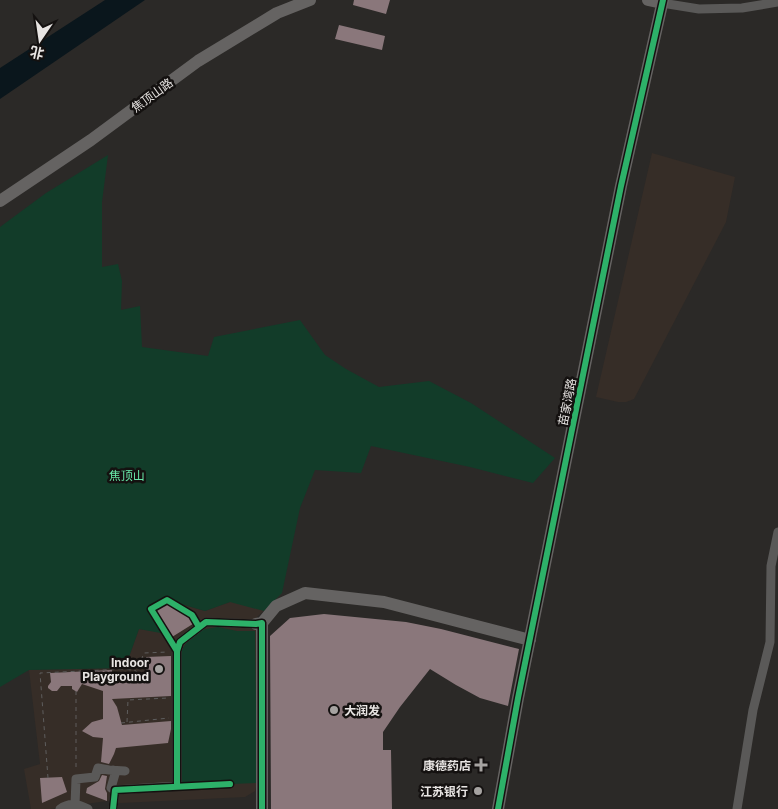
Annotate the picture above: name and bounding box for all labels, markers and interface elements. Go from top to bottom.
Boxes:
north arrow [15,15,65,65]
text: 北 [28,43,46,63]
street label: 焦顶山路 [128,75,176,115]
street label: 苗家湾路 [555,377,579,427]
park label: 焦顶山 [109,468,145,483]
place label: Indoor Playground [82,655,149,684]
marker: Indoor Playground [153,663,165,675]
place label: 大润发 [344,703,380,718]
marker: 大润发 [328,704,340,716]
place label: 康德药店 [423,758,471,773]
marker: 康德药店 [475,759,487,771]
place label: 江苏银行 [420,784,468,799]
marker: 江苏银行 [472,785,484,797]

